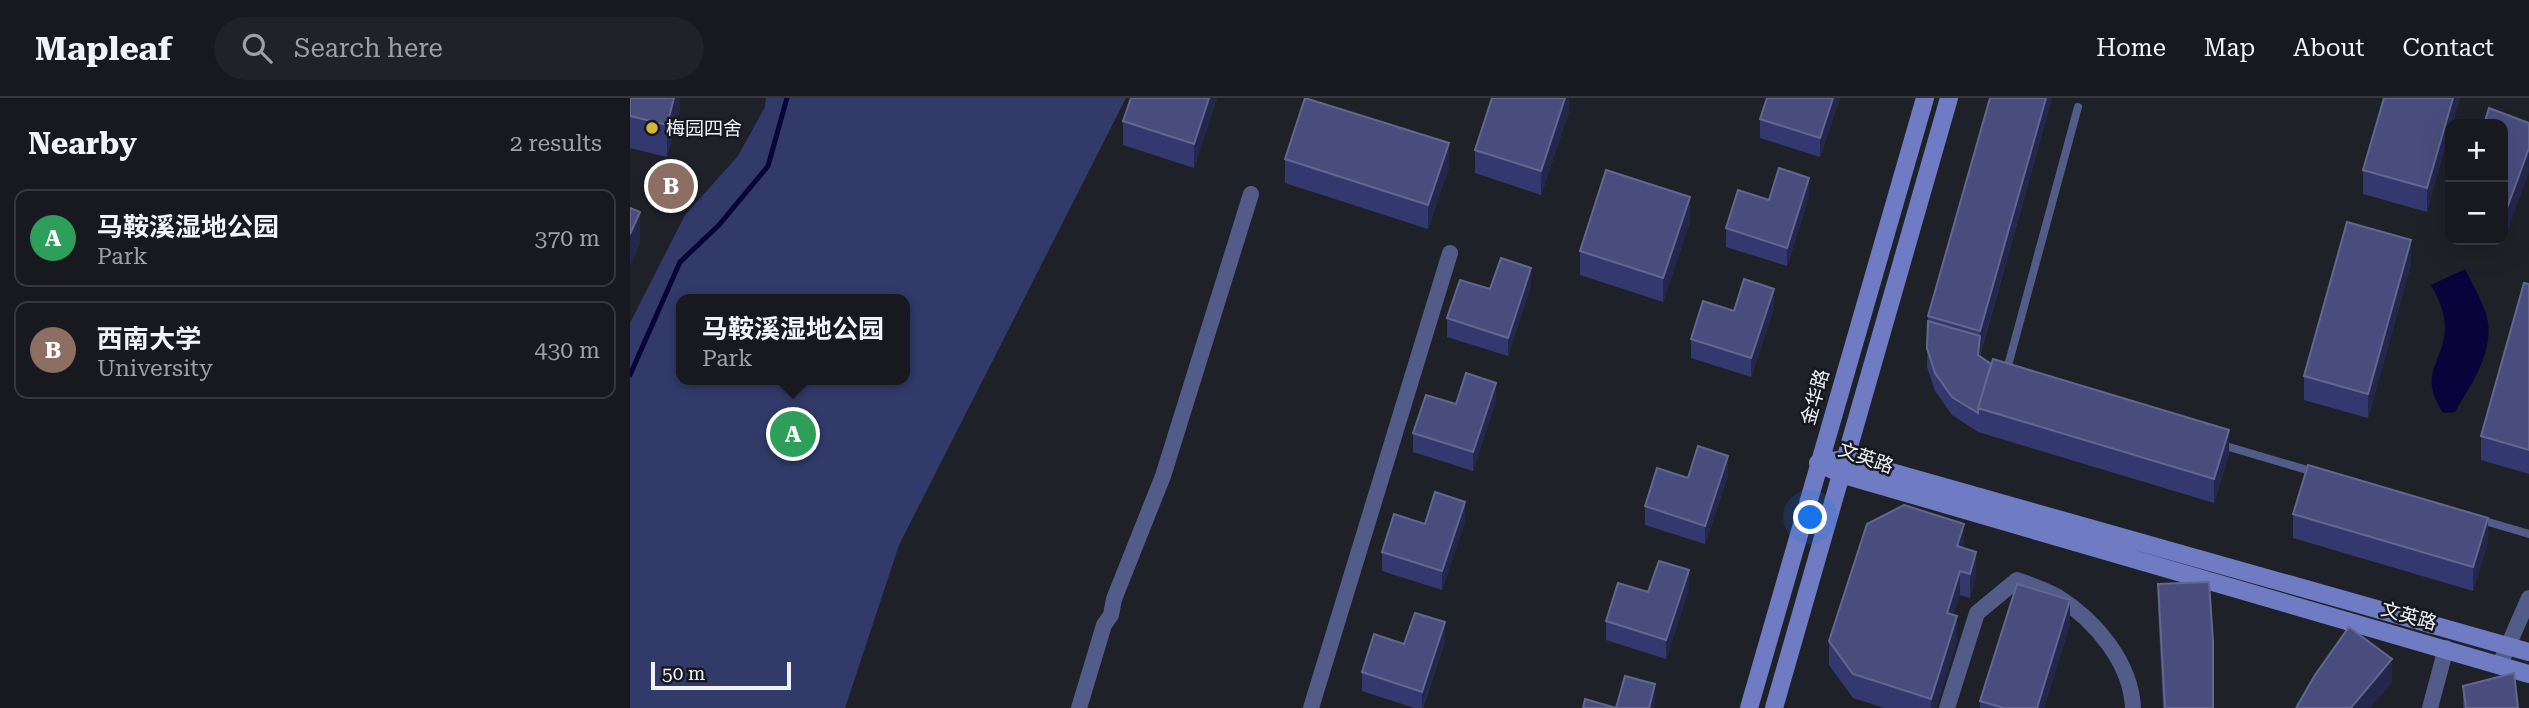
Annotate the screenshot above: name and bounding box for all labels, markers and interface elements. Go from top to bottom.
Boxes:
search box [214,17,704,80]
text: Mapleaf [35,29,172,68]
icon: search [238,29,276,67]
text: Search here [294,33,443,63]
text: Home [2096,34,2166,62]
text: Map [2204,34,2255,62]
text: About [2293,34,2364,62]
text: Contact [2402,34,2494,62]
place label: 梅园四舍 [666,117,742,140]
map controls [2445,119,2508,245]
button: + [2445,119,2508,182]
marker: 梅园四舍 [644,120,660,136]
text: Nearby [28,126,137,161]
text: 2 results [510,130,602,157]
pin: B [648,160,694,212]
button: − [2445,182,2508,245]
text: 马鞍溪湿地公园 [97,212,279,242]
text: A [45,225,61,252]
text: 370 m [535,225,600,252]
text: Park [97,243,148,270]
popup [676,294,910,385]
text: 马鞍溪湿地公园 [702,314,884,344]
text: 西南大学 [97,324,201,354]
text: B [45,337,61,364]
text: 430 m [535,337,600,364]
text: Park [702,345,753,372]
text: University [97,355,213,382]
street label: 金华路 [1796,366,1834,428]
pin: A [770,408,816,460]
street label: 文英路 [1835,438,1897,478]
your location [1793,500,1827,534]
street label: 文英路 [2378,597,2440,635]
scale bar [651,659,791,691]
text: 50 m [662,662,705,685]

